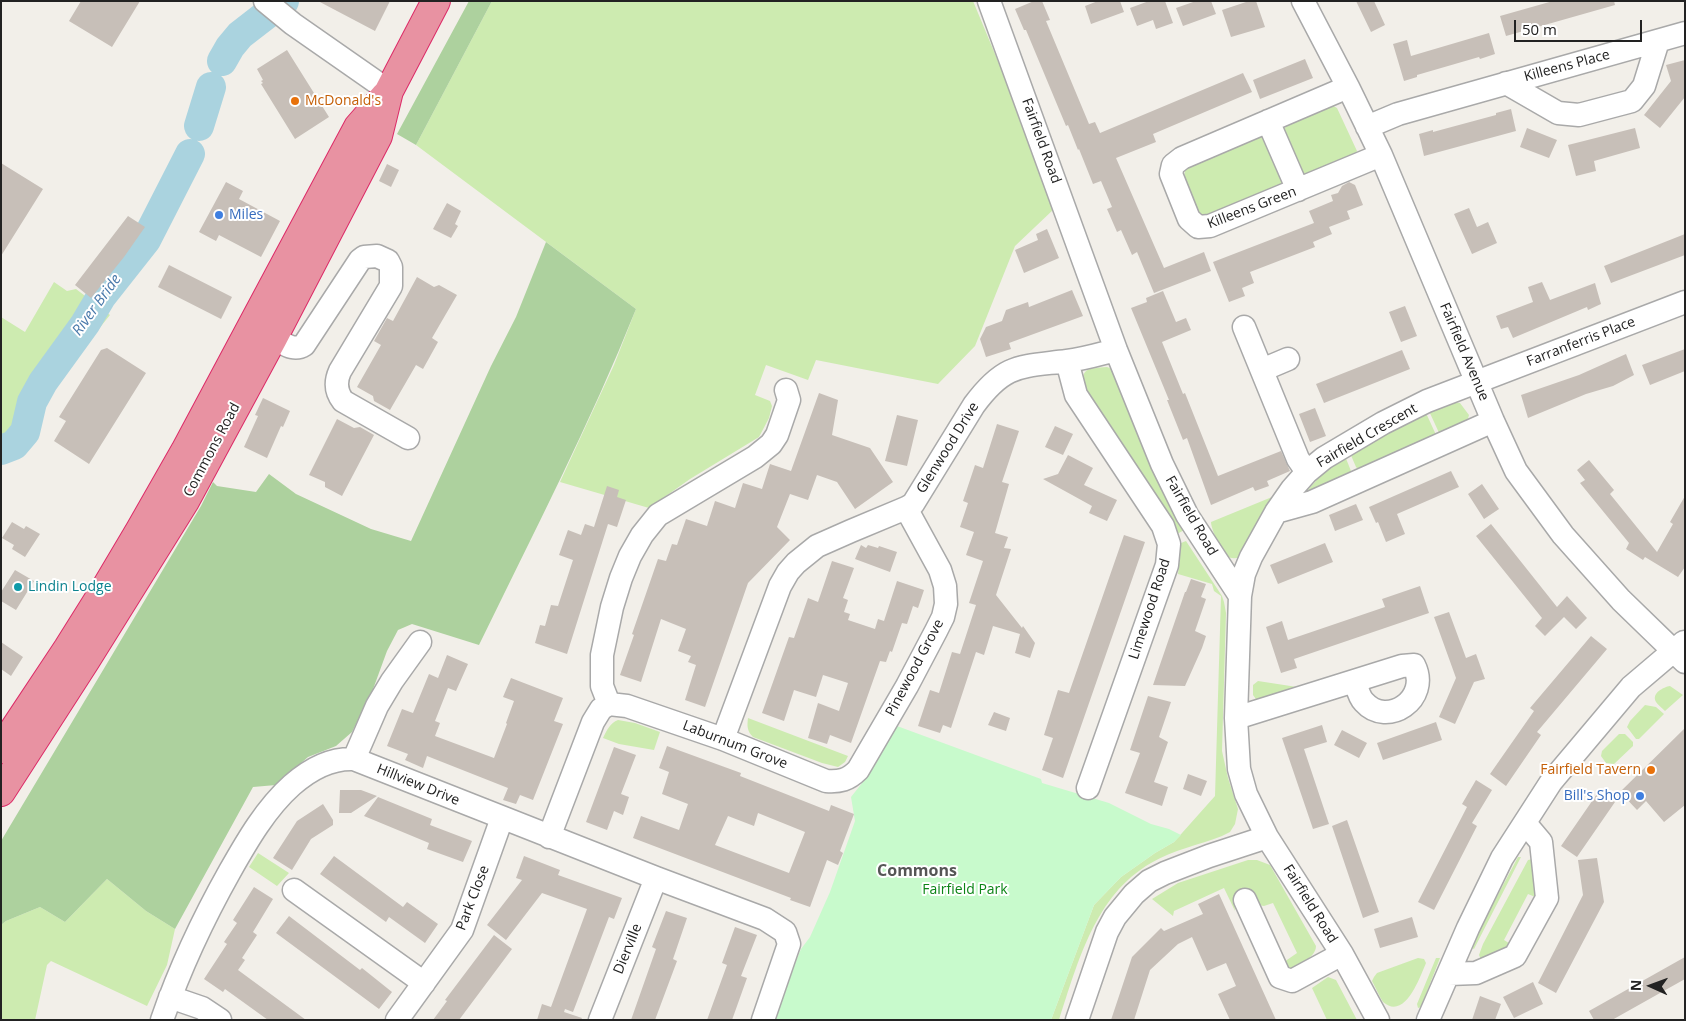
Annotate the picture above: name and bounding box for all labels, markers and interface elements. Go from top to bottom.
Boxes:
scale bar [1516,10,1644,42]
text: 50 m [1522,19,1557,39]
street label: Killeens Place [1522,46,1612,86]
place label: McDonald's [305,93,381,109]
marker: McDonald's [289,95,301,107]
street label: Fairfield Road [1018,96,1064,186]
street label: Killeens Green [1205,183,1299,233]
place label: Miles [229,207,263,223]
marker: Miles [213,209,225,221]
water label: River Bride [69,271,125,339]
street label: Fairfield Avenue [1436,300,1492,404]
street label: Farranferris Place [1524,314,1638,370]
street label: Glenwood Drive [913,399,983,497]
street label: Commons Road [180,400,244,500]
street label: Fairfield Crescent [1314,400,1420,472]
street label: Fairfield Road [1161,473,1221,559]
street label: Limewood Road [1126,556,1174,662]
place label: Lindin Lodge [28,579,112,595]
marker: Lindin Lodge [12,581,24,593]
street label: Pinewood Grove [882,617,948,719]
street label: Laburnum Grove [680,717,790,773]
street label: Hillview Drive [374,761,462,809]
place label: Fairfield Tavern [1540,762,1641,778]
marker: Fairfield Tavern [1645,764,1657,776]
place label: Bill's Shop [1564,788,1630,804]
marker: Bill's Shop [1634,790,1646,802]
district label: Commons [877,861,957,881]
street label: Fairfield Road [1279,862,1341,946]
street label: Park Close [453,863,493,933]
park label: Fairfield Park [922,882,1008,898]
street label: Dierville [610,921,646,977]
north arrow [1626,961,1676,1011]
text: N [1626,979,1645,991]

